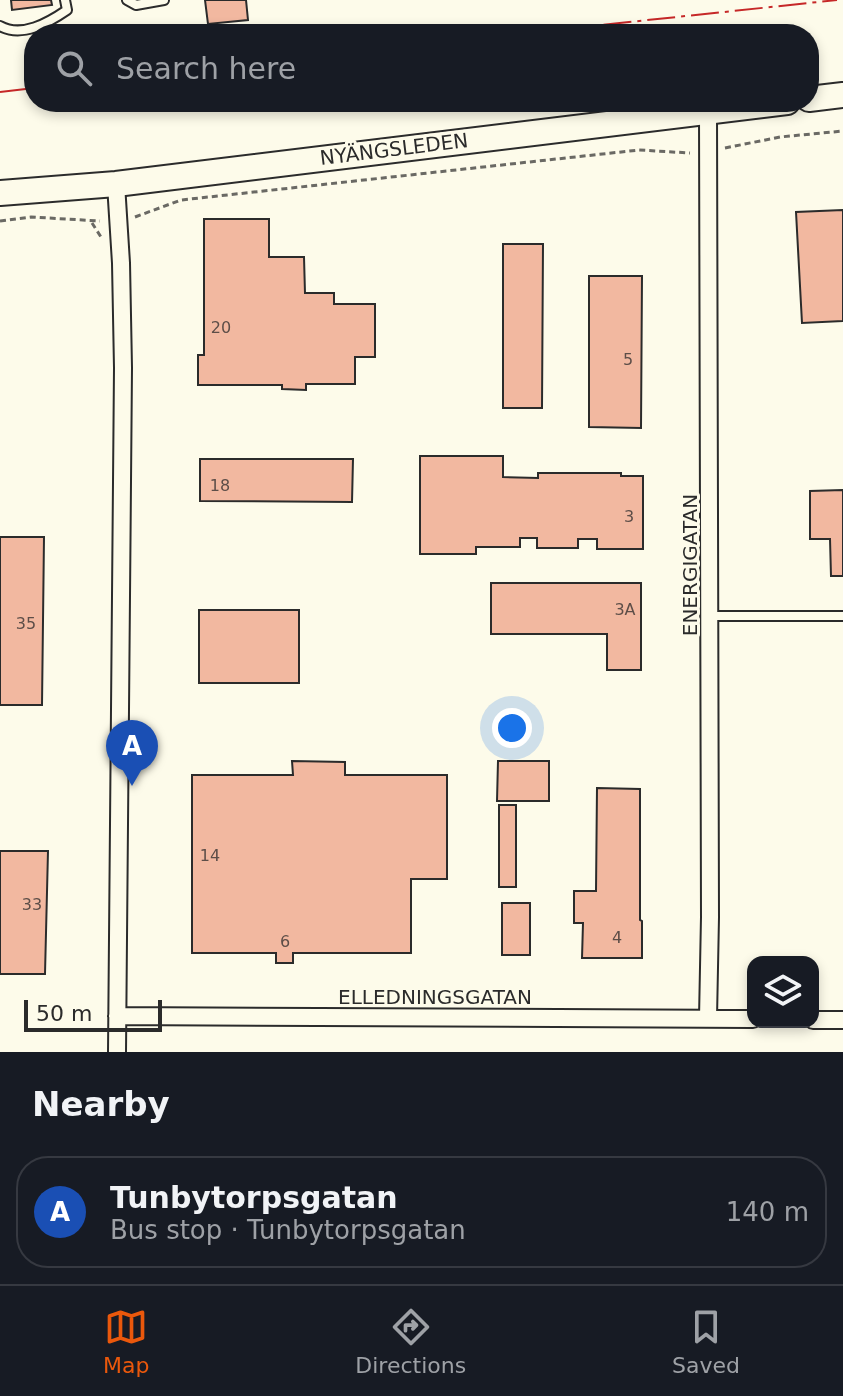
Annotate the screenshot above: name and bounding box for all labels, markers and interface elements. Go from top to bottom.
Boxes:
search box [24,24,819,112]
icon: search [52,46,96,90]
text: Search here [116,51,296,86]
street label: NYÄNGSLEDEN [318,128,470,170]
house number: 20 [211,318,231,337]
house number: 5 [623,350,633,369]
house number: 18 [210,476,230,495]
street label: ENERGIGATAN [678,494,702,636]
house number: 3 [624,507,634,526]
house number: 3A [614,600,636,619]
house number: 35 [16,614,36,633]
your location [492,708,532,748]
pin: A [106,720,158,786]
house number: 14 [200,846,220,865]
house number: 33 [22,895,42,914]
house number: 4 [612,928,622,947]
house number: 6 [280,932,290,951]
map controls [747,956,819,1028]
button: layers [747,956,819,1028]
street label: ELLEDNINGSGATAN [338,985,532,1009]
scale bar [24,996,162,1032]
text: 50 m [36,1001,92,1026]
text: Nearby [32,1084,170,1124]
text: Tunbytorpsgatan [110,1180,398,1215]
text: A [50,1197,70,1227]
text: 140 m [726,1197,809,1227]
text: Bus stop · Tunbytorpsgatan [110,1215,466,1245]
tab: Map [103,1305,149,1378]
tab: Directions [355,1305,466,1378]
tab: Saved [672,1305,740,1378]

